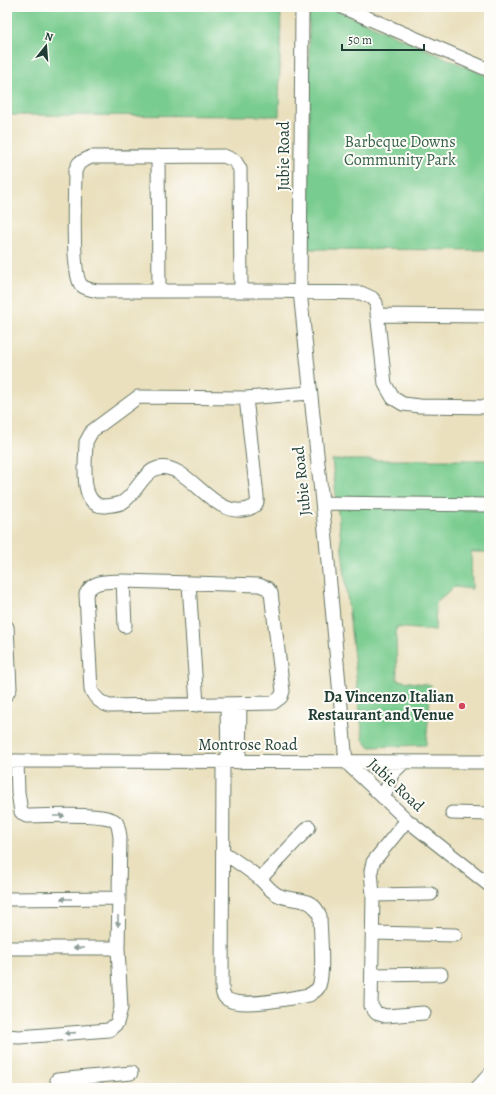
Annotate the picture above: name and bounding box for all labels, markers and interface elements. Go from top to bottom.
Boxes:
north arrow [26,26,66,66]
scale bar [342,26,424,52]
text: N [43,29,55,45]
text: 50 m [348,32,372,48]
street label: Jubie Road [273,121,295,191]
park label: Barbeque Downs Community Park [344,131,456,171]
street label: Jubie Road [287,445,317,517]
place label: Da Vincenzo Italian Restaurant and Venue [308,686,454,726]
marker: Da Vincenzo Italian Restaurant and Venue [457,701,467,711]
street label: Montrose Road [198,734,298,756]
street label: Jubie Road [363,753,429,817]
one-way arrow [53,813,66,819]
one-way arrow [59,896,72,902]
one-way arrow [115,915,122,927]
one-way arrow [72,945,85,951]
one-way arrow [64,1030,76,1037]

